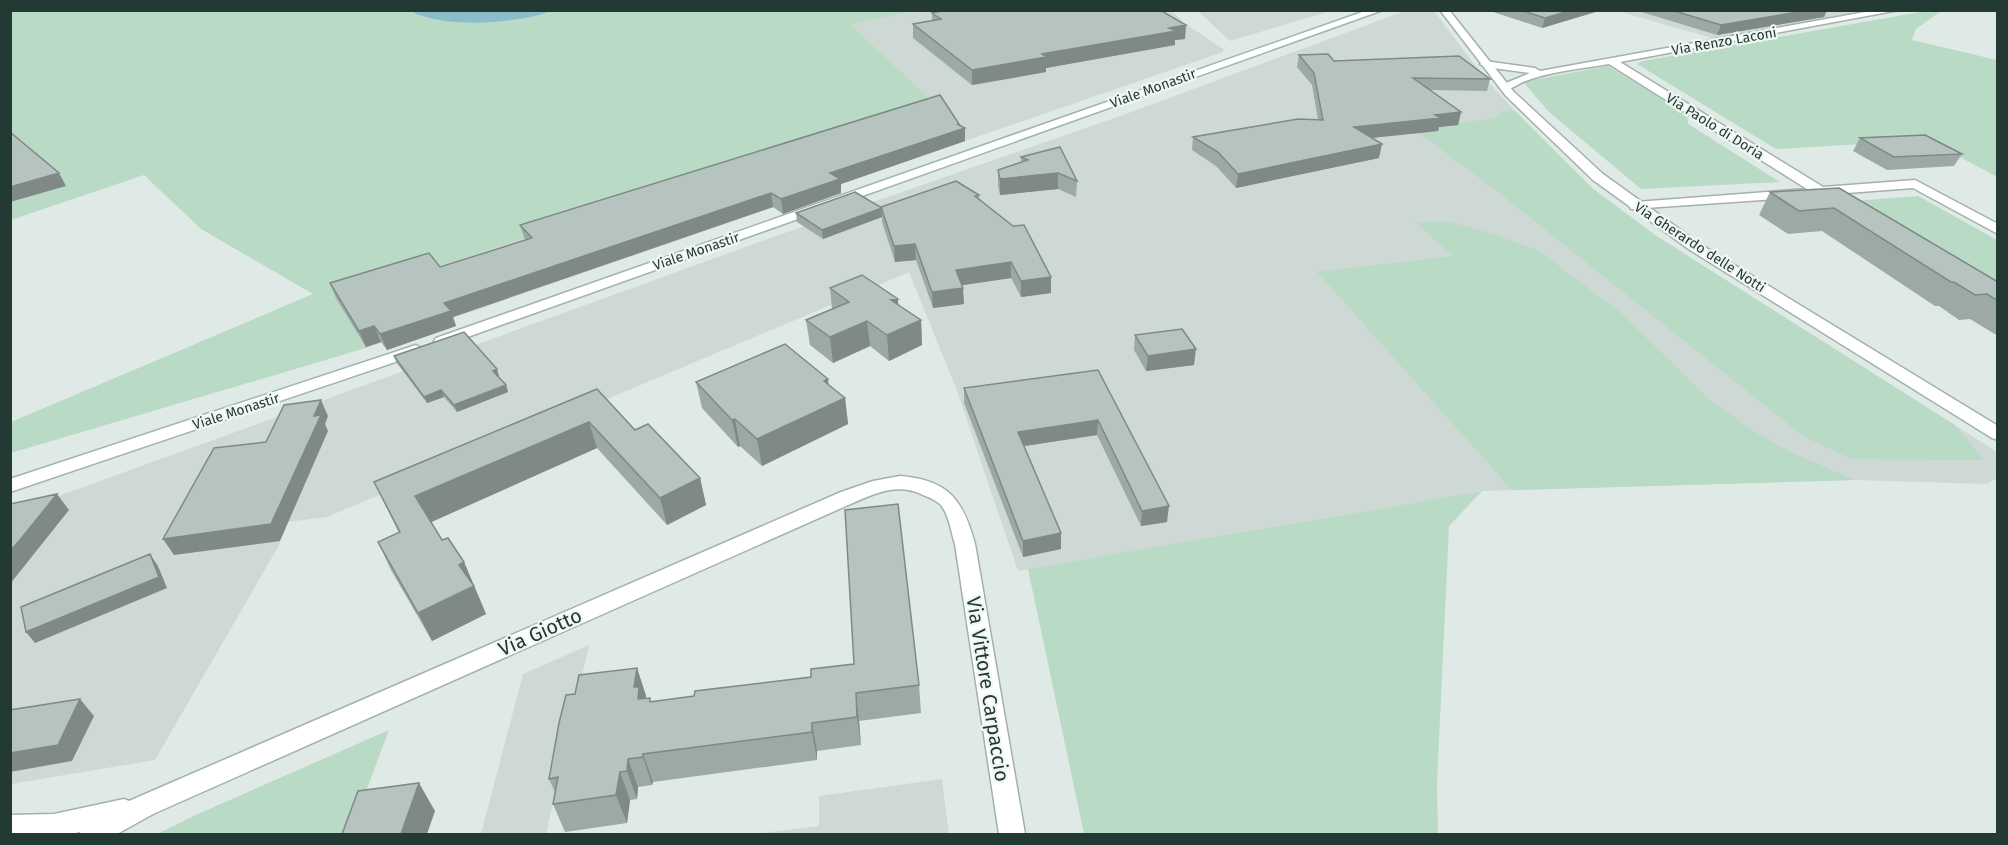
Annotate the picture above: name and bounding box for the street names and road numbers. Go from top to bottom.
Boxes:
street label: Via Renzo Laconi [1670,24,1778,59]
street label: Viale Monastir [1108,65,1199,112]
street label: Via Paolo di Doria [1663,89,1767,163]
street label: Via Gherardo delle Notti [1631,199,1768,296]
street label: Viale Monastir [651,229,742,274]
street label: Viale Monastir [191,389,282,434]
street label: Via Vittore Carpaccio [962,595,1014,783]
street label: Via Giotto [495,603,585,661]

